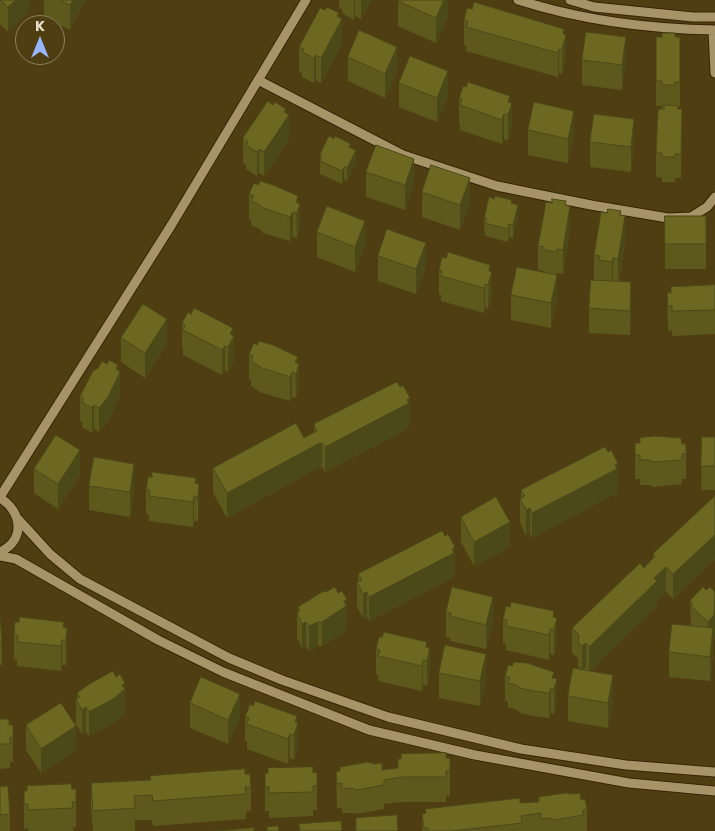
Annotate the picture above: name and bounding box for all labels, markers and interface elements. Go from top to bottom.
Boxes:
north arrow [15,15,65,65]
text: K [35,16,45,36]

